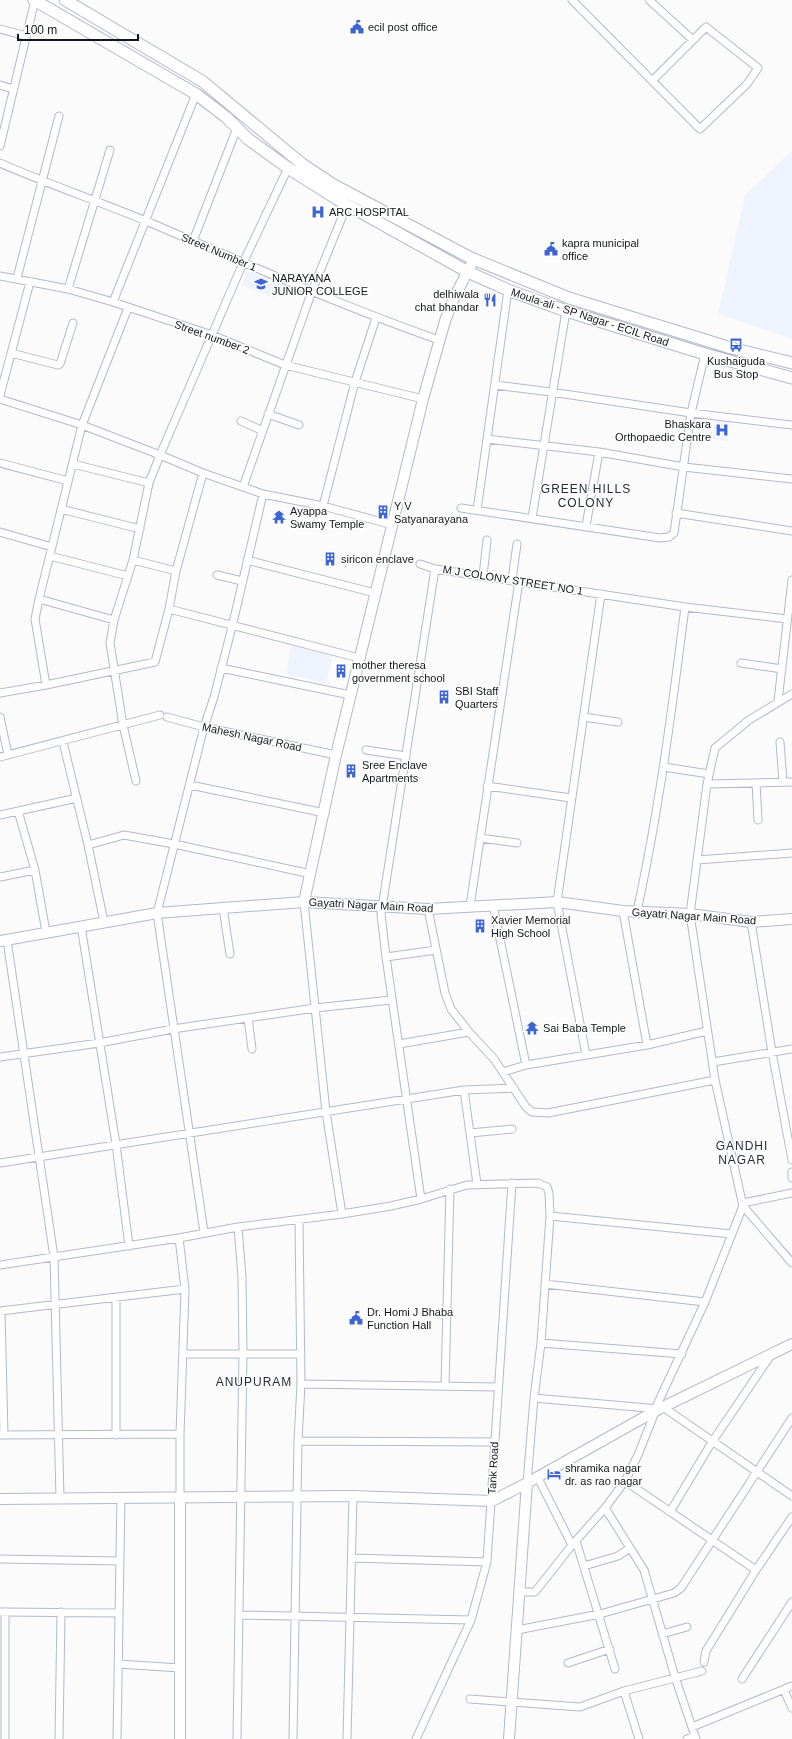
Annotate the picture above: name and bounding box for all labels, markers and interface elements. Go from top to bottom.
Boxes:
scale bar [18,16,138,42]
public building icon: ecil post office [349,19,365,35]
place label: ecil post office [368,21,438,33]
text: 100 m [24,23,57,37]
hospital icon: ARC HOSPITAL [310,204,326,220]
place label: ARC HOSPITAL [329,206,409,218]
street label: Street Number 1 [180,231,258,273]
place label: kapra municipal office [562,237,639,262]
public building icon: kapra municipal office [543,241,559,257]
place label: NARAYANA JUNIOR COLLEGE [272,272,368,297]
school or university icon: NARAYANA JUNIOR COLLEGE [253,276,269,292]
street label: Moula-ali - SP Nagar - ECIL Road [510,286,670,348]
place label: delhiwala chat bhandar [415,288,480,313]
restaurant icon: delhiwala chat bhandar [482,292,498,308]
street label: Street number 2 [173,318,251,356]
bus stop icon: Kushaiguda Bus Stop [728,337,744,353]
place label: Kushaiguda Bus Stop [707,355,766,380]
place label: Bhaskara Orthopaedic Centre [615,418,712,443]
hospital icon: Bhaskara Orthopaedic Centre [714,422,730,438]
district label: GREEN HILLS COLONY [541,482,631,510]
place label: Y V Satyanarayana [394,500,469,525]
building icon: Y V Satyanarayana [375,504,391,520]
place label: Ayappa Swamy Temple [290,505,364,530]
temple icon: Ayappa Swamy Temple [271,509,287,525]
building icon: siricon enclave [322,551,338,567]
place label: siricon enclave [341,553,414,565]
street label: M J COLONY STREET NO 1 [442,563,584,597]
place label: mother theresa government school [352,659,445,684]
building icon: mother theresa government school [333,663,349,679]
place label: SBI Staff Quarters [455,685,499,710]
building icon: SBI Staff Quarters [436,689,452,705]
street label: Mahesh Nagar Road [201,721,303,753]
place label: Sree Enclave Apartments [362,759,427,784]
building icon: Sree Enclave Apartments [343,763,359,779]
street label: Gayatri Nagar Main Road [308,896,434,914]
street label: Gayatri Nagar Main Road [631,906,757,926]
place label: Xavier Memorial High School [491,914,570,939]
building icon: Xavier Memorial High School [472,918,488,934]
temple icon: Sai Baba Temple [524,1020,540,1036]
place label: Sai Baba Temple [543,1022,626,1034]
district label: GANDHI NAGAR [716,1139,768,1167]
place label: Dr. Homi J Bhaba Function Hall [367,1306,454,1331]
public building icon: Dr. Homi J Bhaba Function Hall [348,1310,364,1326]
district label: ANUPURAM [216,1375,292,1389]
street label: Tank Road [486,1441,500,1495]
place label: shramika nagar dr. as rao nagar [565,1462,642,1487]
hotel icon: shramika nagar dr. as rao nagar [546,1466,562,1482]

